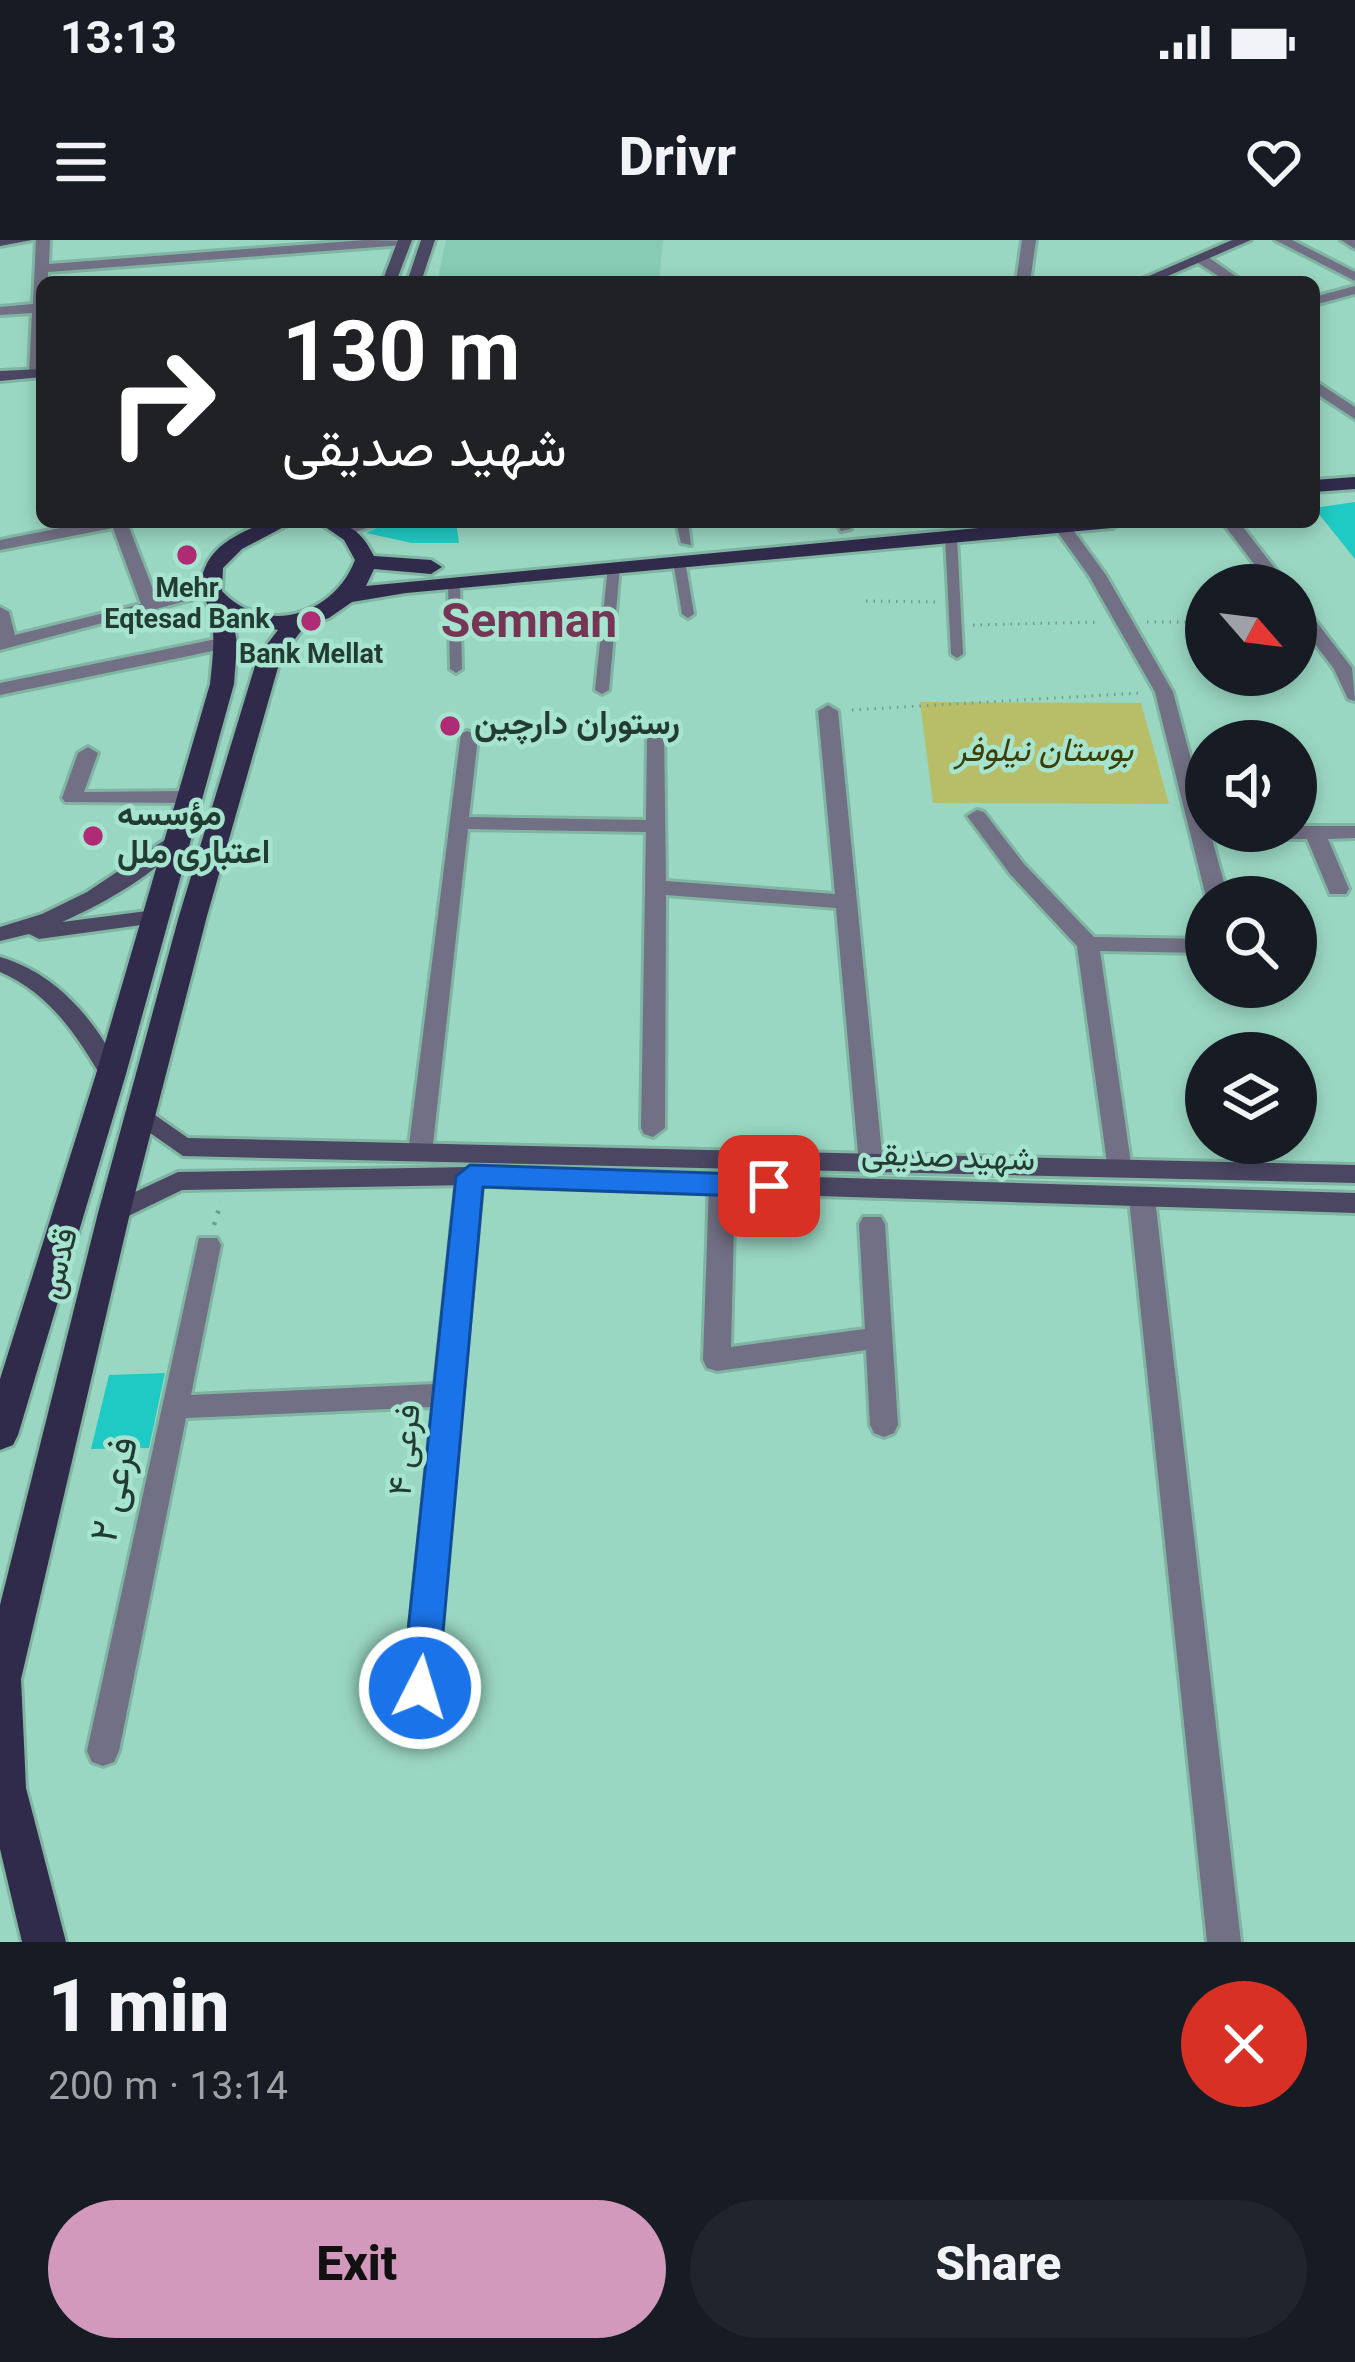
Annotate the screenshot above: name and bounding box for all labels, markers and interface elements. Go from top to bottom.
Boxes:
text: 13:13 [60,7,177,77]
text: Drivr [619,120,736,204]
icon: menu [48,129,114,195]
icon: heart [1241,129,1307,195]
text: 130 m [282,294,521,425]
icon: right [84,324,240,480]
text: شهید صدیقی [282,411,567,495]
marker: Mehr Eqtesad Bank [174,542,200,568]
north arrow [1185,564,1317,696]
map controls [1185,564,1317,1164]
place label: Mehr Eqtesad Bank [104,569,270,643]
district label: Semnan [441,588,617,663]
marker: Bank Mellat [298,608,324,634]
place label: Bank Mellat [239,635,383,678]
place label: رستوران دارچین [474,700,680,752]
marker: رستوران دارچین [437,713,463,739]
button: sound [1185,720,1317,852]
park label: بوستان نیلوفر [953,727,1134,779]
place label: مؤسسه اعتباری ملل [117,791,270,881]
marker: مؤسسه اعتباری ملل [80,823,106,849]
button: search [1185,876,1317,1008]
button: layers [1185,1032,1317,1164]
street label: شهید صدیقی [860,1130,1036,1188]
pin [718,1135,820,1237]
icon: arrive [736,1153,802,1219]
street label: قدس [27,1223,95,1305]
street label: فرعی ۴ [376,1402,438,1498]
street label: فرعی ۲ [76,1432,158,1548]
position arrow [357,1625,483,1751]
text: 1 min [48,1957,230,2070]
button: close [1181,1981,1307,2107]
text: 200 m · 13:14 [48,2059,288,2120]
button: Exit [48,2200,666,2338]
button: Share [690,2200,1307,2338]

